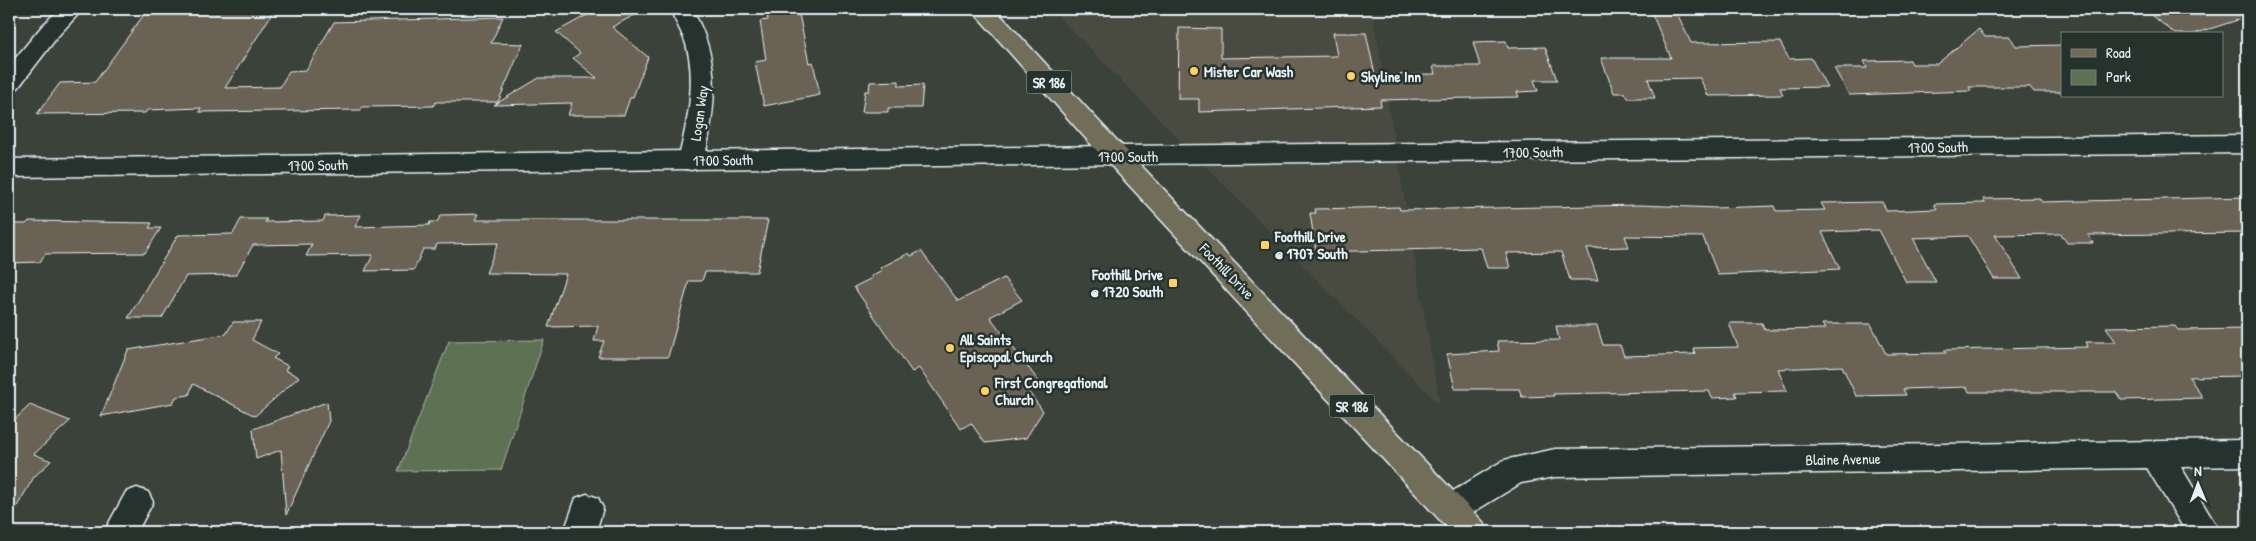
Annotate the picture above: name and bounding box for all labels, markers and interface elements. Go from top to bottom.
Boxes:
legend [2061,32,2224,98]
text: Road [2106,42,2131,63]
place label: Mister Car Wash [1204,61,1294,82]
marker: Mister Car Wash [1188,65,1200,77]
place label: Skyline Inn [1361,66,1421,88]
text: Park [2106,66,2131,87]
road number: SR 186 [1026,70,1072,94]
marker: Skyline Inn [1345,70,1357,82]
street label: Logan Way [685,84,713,142]
street label: 1700 South [1908,136,1968,158]
street label: 1700 South [1503,141,1563,163]
street label: 1700 South [1098,146,1158,167]
street label: 1700 South [693,149,753,171]
street label: 1700 South [288,154,348,176]
place label: Foothill Drive @ 1707 South [1274,226,1348,264]
street label: Foothill Drive [1194,238,1259,304]
marker: Foothill Drive @ 1707 South [1259,239,1271,251]
place label: Foothill Drive @ 1720 South [1091,264,1164,302]
marker: Foothill Drive @ 1720 South [1167,277,1179,289]
place label: All Saints Episcopal Church [960,329,1053,368]
marker: All Saints Episcopal Church [944,342,956,354]
place label: First Congregational Church [994,372,1108,410]
marker: First Congregational Church [979,385,991,397]
road number: SR 186 [1330,394,1374,418]
street label: Blaine Avenue [1805,448,1881,470]
north arrow [2174,458,2224,508]
text: N [2194,461,2202,480]

